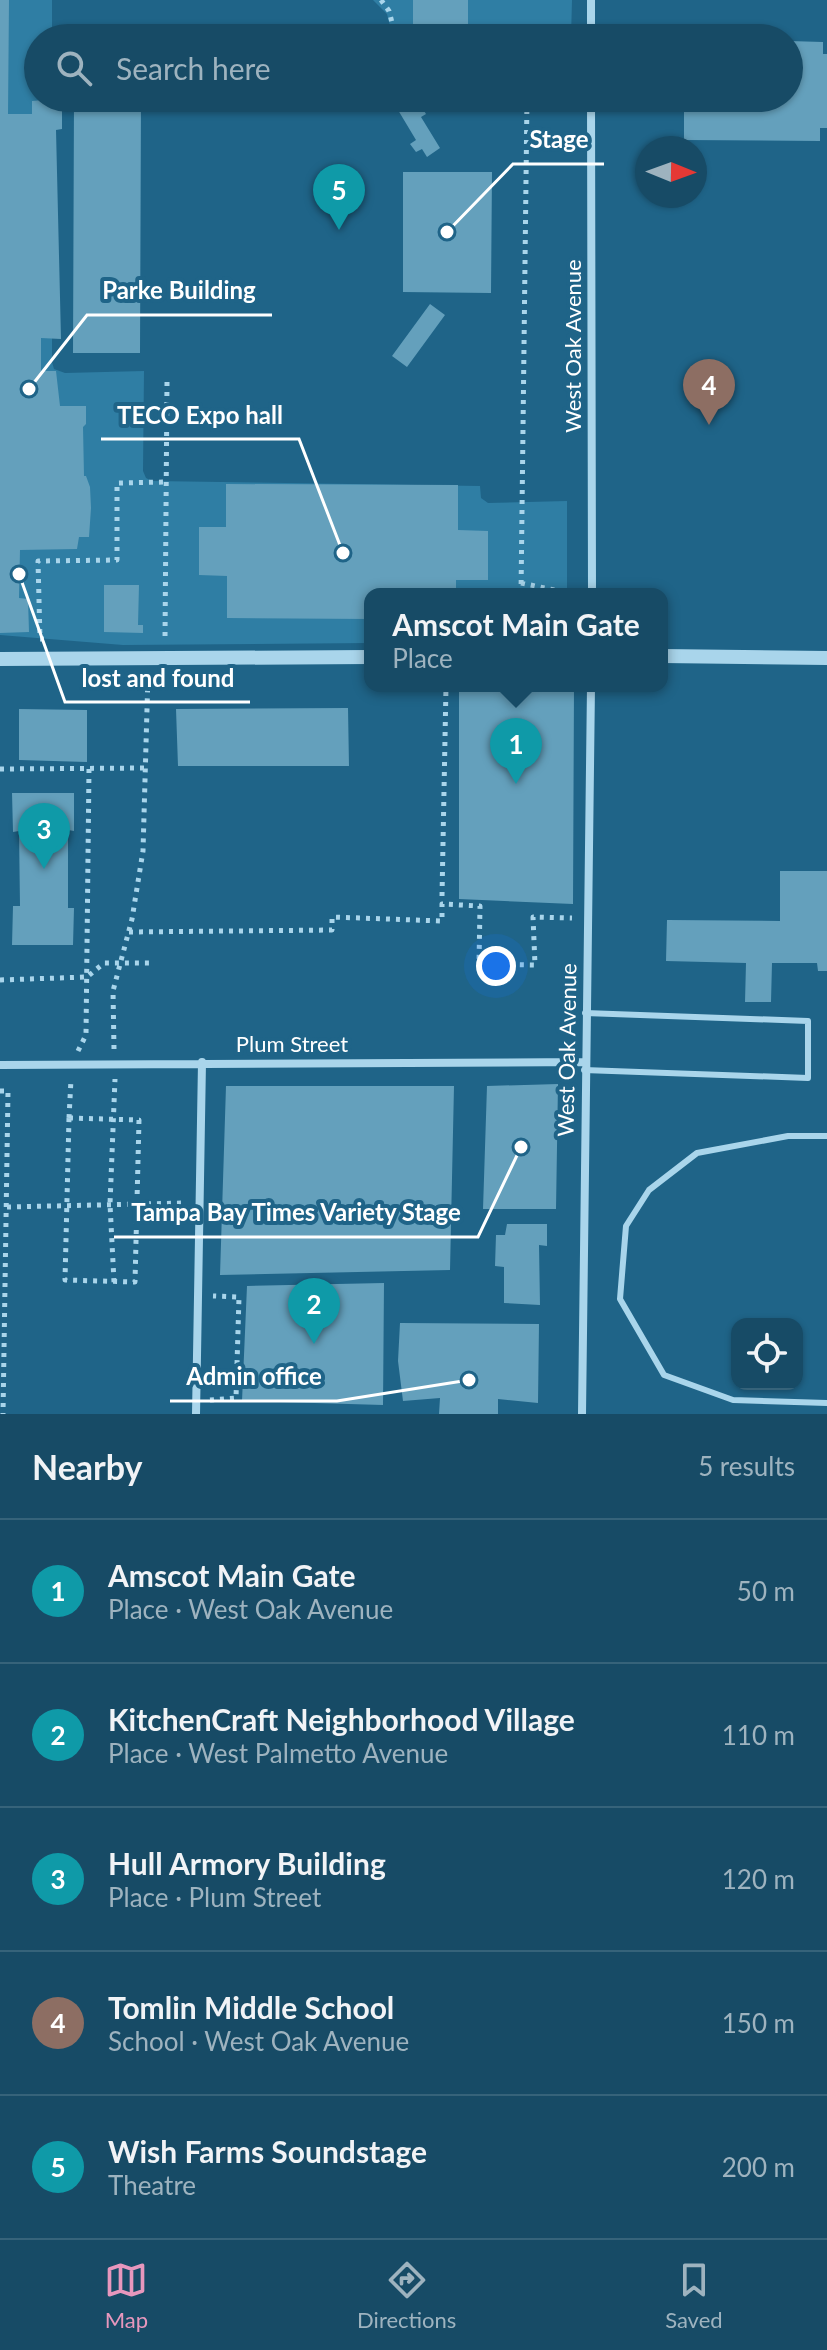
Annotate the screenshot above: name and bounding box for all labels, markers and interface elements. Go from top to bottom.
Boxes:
search box [24,24,803,112]
icon: search [52,46,96,90]
text: Search here [116,50,271,86]
callout: Stage [513,116,604,164]
text: Stage [529,124,589,153]
north arrow [635,136,707,208]
pin: 5 [313,164,365,230]
street label: West Oak Avenue [559,259,586,433]
callout: Parke Building [87,267,272,315]
text: Parke Building [102,275,256,304]
pin: 4 [683,359,735,425]
callout: TECO Expo hall [101,391,299,439]
text: TECO Expo hall [117,400,283,429]
popup [364,588,668,692]
text: Amscot Main Gate [392,606,640,642]
text: Place [392,642,453,674]
callout: lost and found [65,654,250,702]
text: lost and found [82,663,235,692]
pin: 1 [490,718,542,784]
pin: 3 [18,803,70,869]
your location [476,946,516,986]
street label: West Oak Avenue [551,963,582,1137]
street label: Plum Street [236,1030,348,1057]
callout: Tampa Bay Times Variety Stage [114,1189,478,1237]
text: Tampa Bay Times Variety Stage [131,1197,461,1226]
pin: 2 [288,1278,340,1344]
map controls [731,1318,803,1390]
button: locate [731,1318,803,1390]
callout: Admin office [170,1353,337,1401]
text: Admin office [185,1361,322,1390]
text: Nearby [32,1446,143,1487]
text: 5 results [698,1450,795,1482]
text: Amscot Main Gate [108,1557,356,1593]
text: 1 [50,1575,66,1607]
text: 50 m [737,1575,795,1607]
text: Place · West Oak Avenue [108,1593,393,1625]
text: KitchenCraft Neighborhood Village [108,1701,575,1737]
text: 2 [50,1719,66,1751]
text: 110 m [722,1719,795,1751]
text: Place · West Palmetto Avenue [108,1737,448,1769]
text: Hull Armory Building [108,1845,386,1881]
text: 3 [50,1863,66,1895]
text: 120 m [722,1863,795,1895]
text: Place · Plum Street [108,1881,321,1913]
text: Tomlin Middle School [108,1989,394,2025]
text: 4 [50,2007,66,2039]
text: 150 m [722,2007,795,2039]
text: School · West Oak Avenue [108,2025,409,2057]
text: Wish Farms Soundstage [108,2133,427,2169]
text: 5 [50,2151,66,2183]
text: 200 m [722,2151,795,2183]
text: Theatre [108,2169,196,2201]
tab: Map [104,2258,148,2333]
tab: Directions [357,2258,456,2333]
tab: Saved [665,2258,723,2333]

